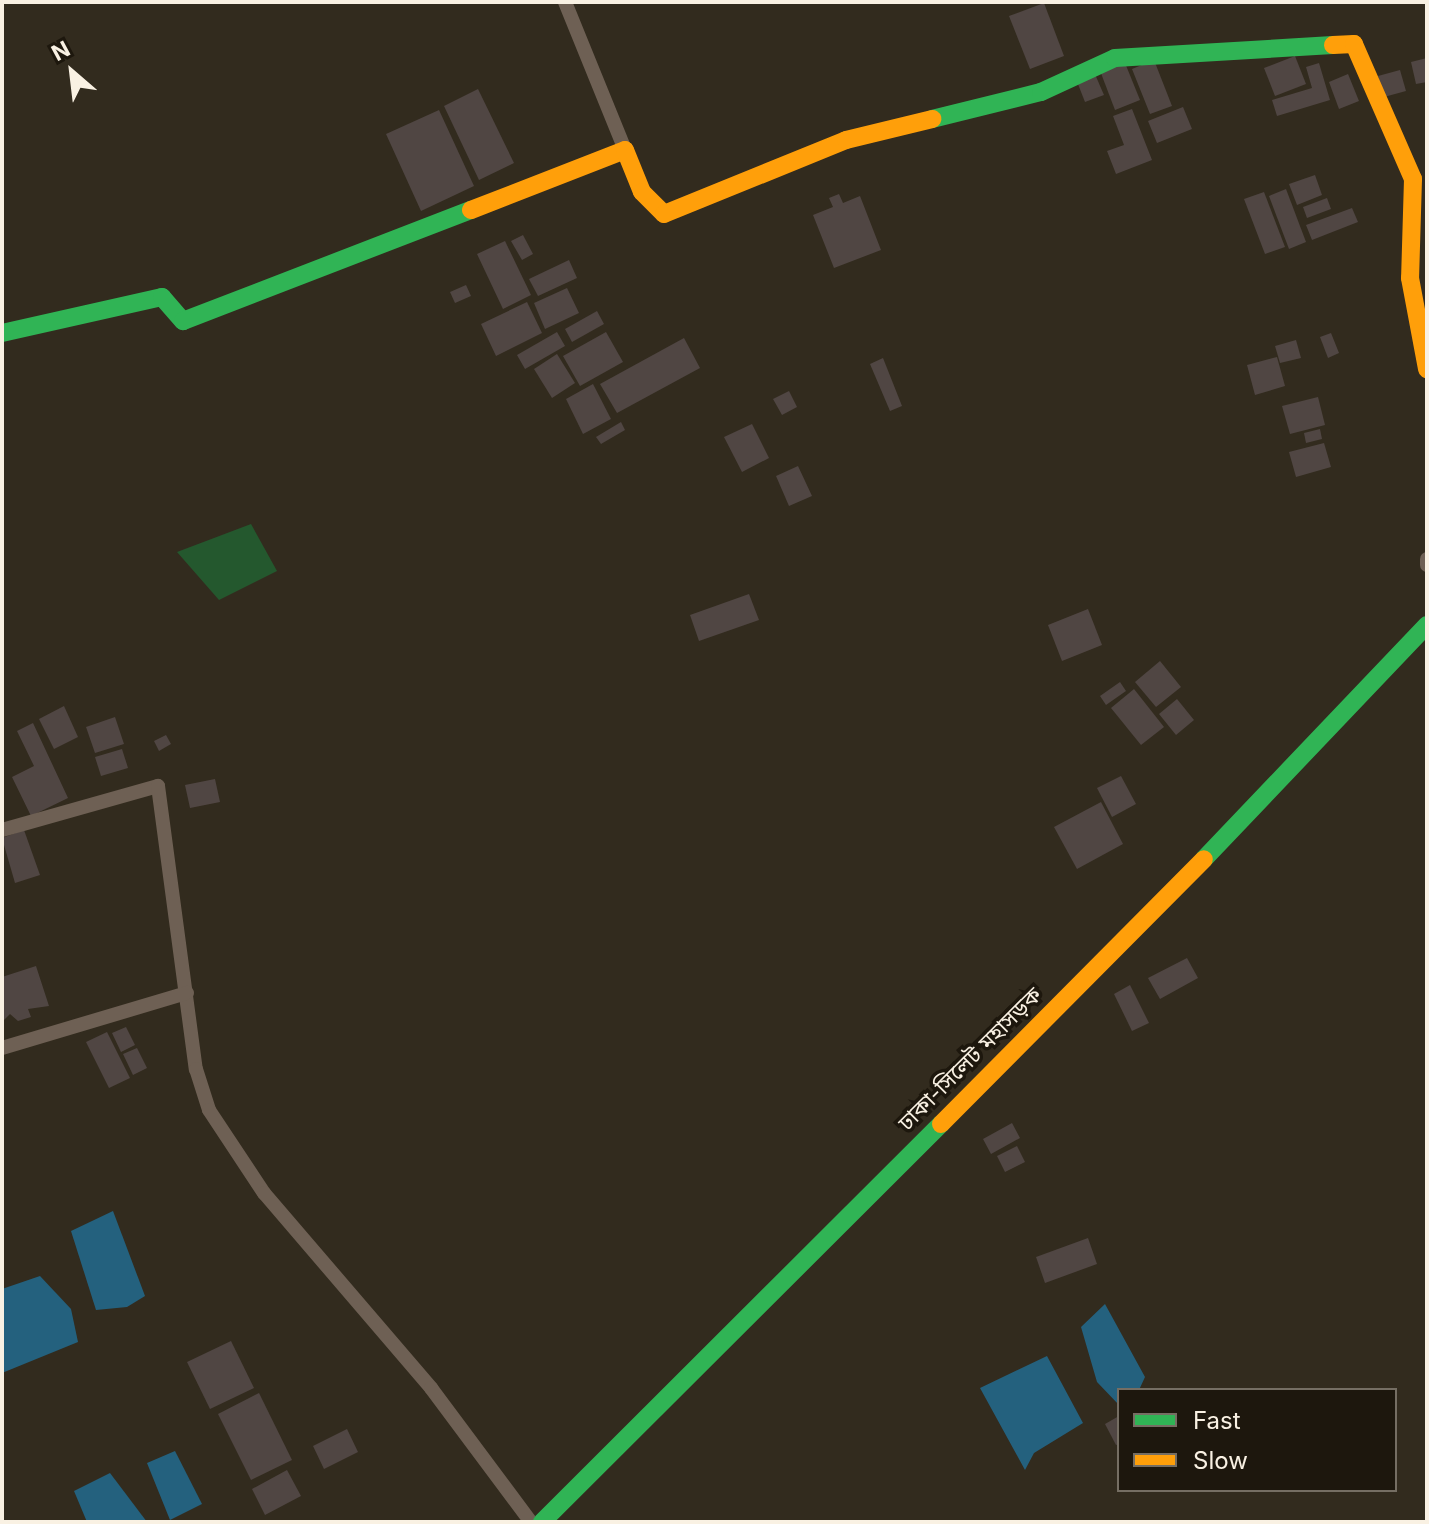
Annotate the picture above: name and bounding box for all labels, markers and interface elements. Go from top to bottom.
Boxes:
north arrow [32,32,112,112]
text: N [47,35,74,66]
street label: ঢাকা-সিলেট মহাসড়ক [893,982,1047,1136]
legend [1117,1388,1397,1492]
text: Fast [1193,1406,1241,1435]
text: Slow [1193,1446,1248,1475]

